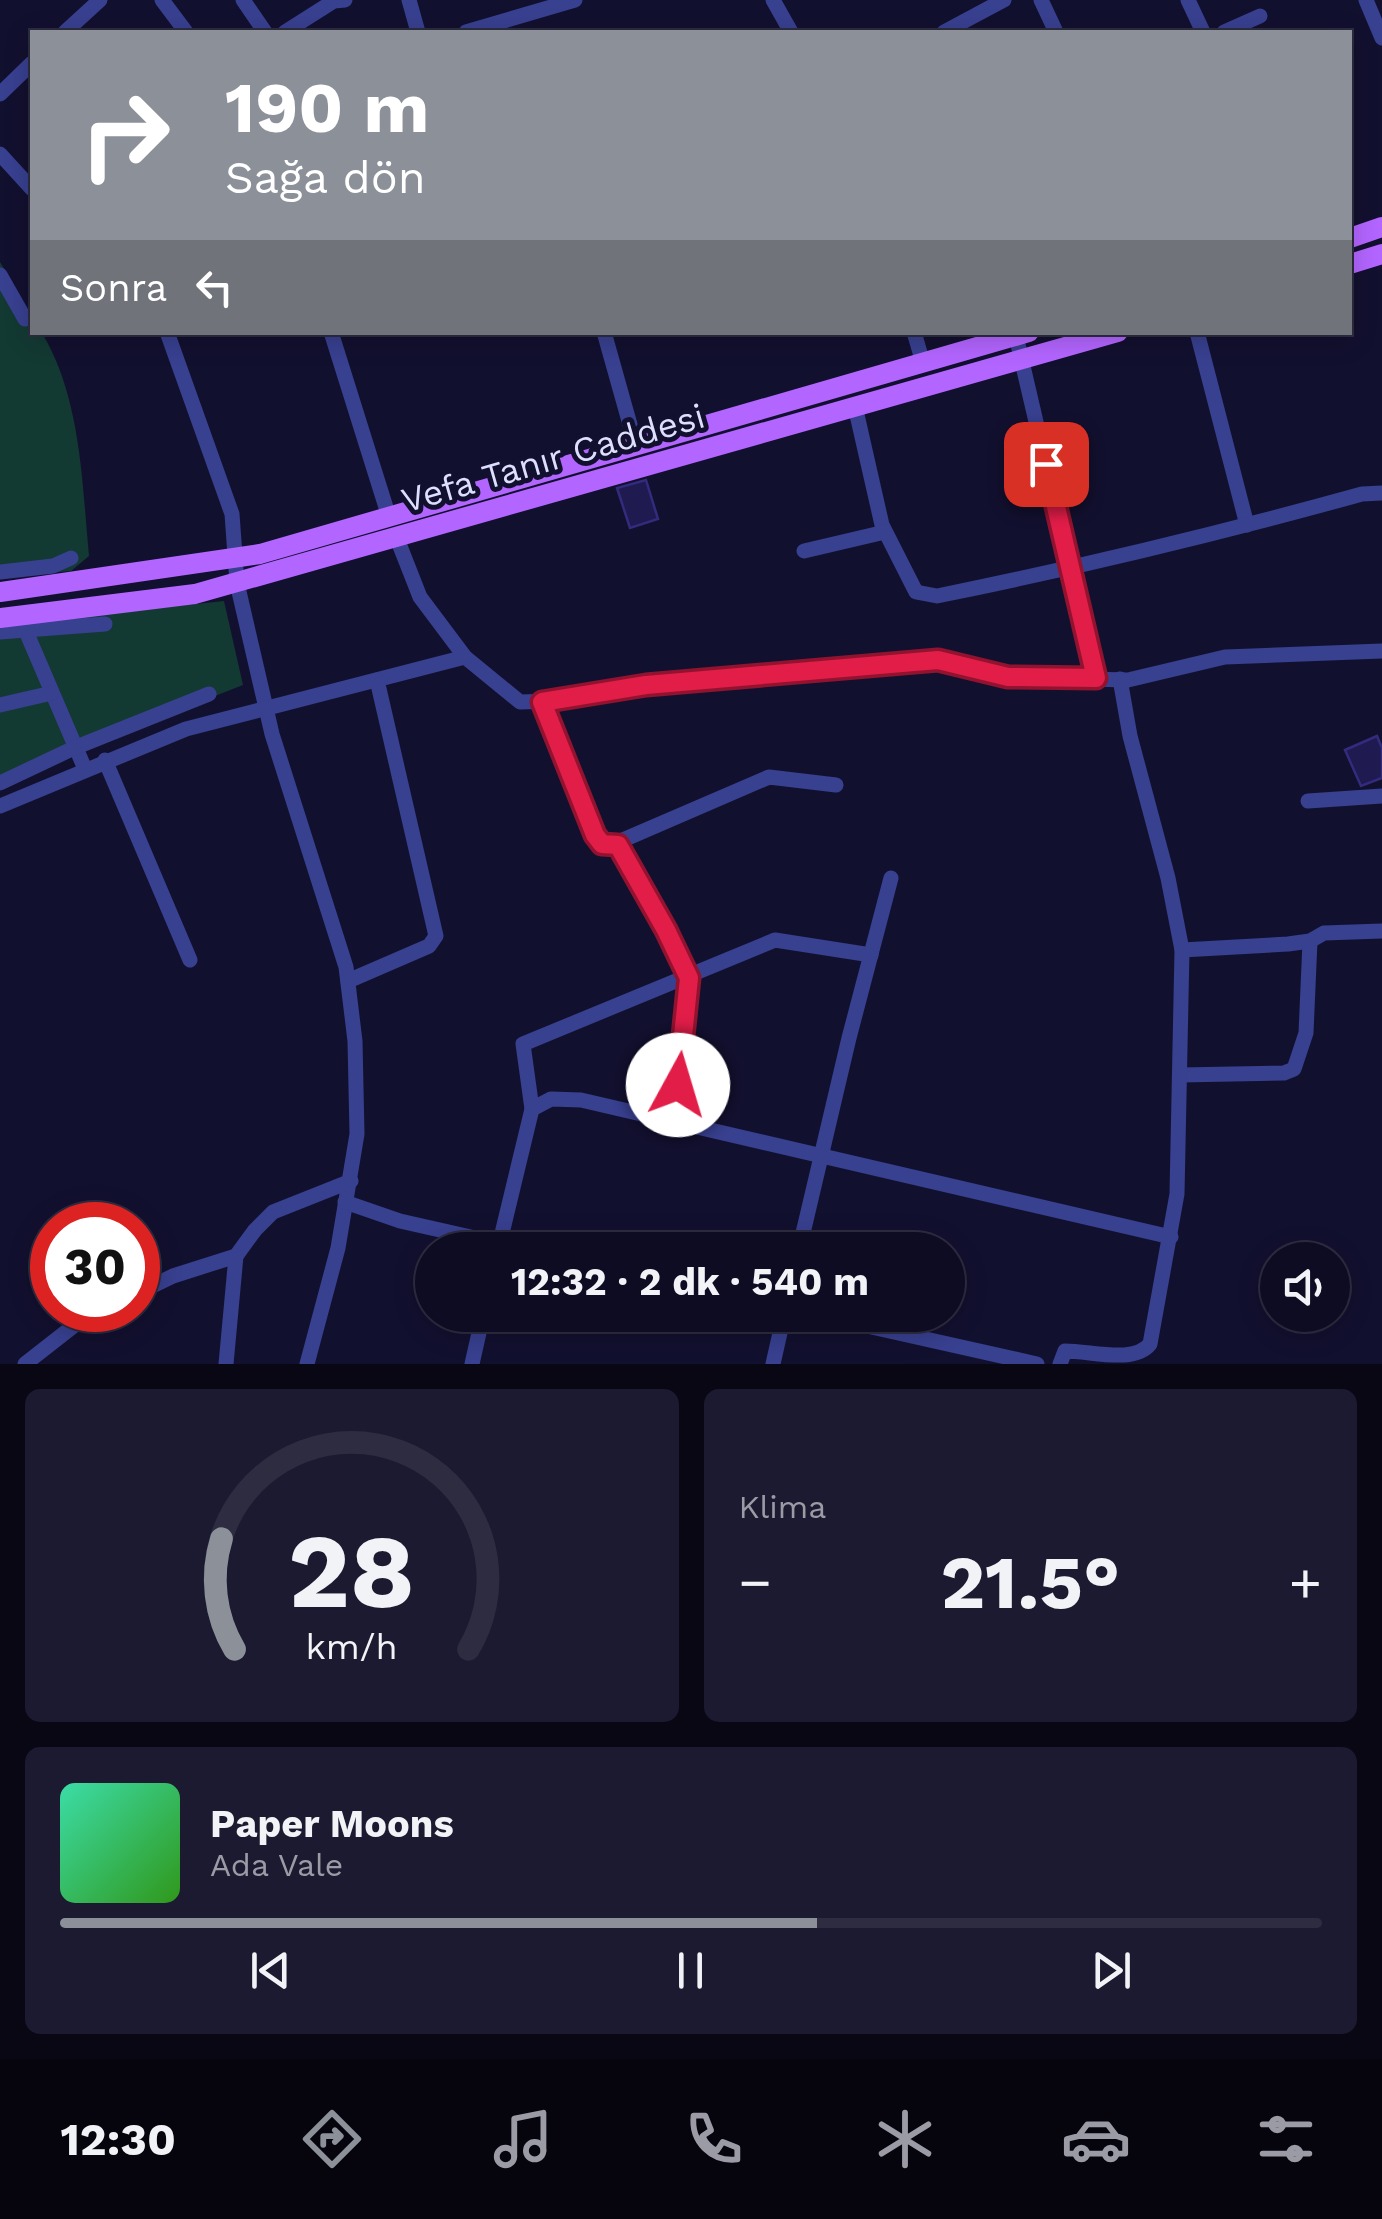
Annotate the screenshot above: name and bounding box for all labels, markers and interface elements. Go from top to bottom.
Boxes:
text: 190 m [225,67,429,149]
icon: right [60,70,190,200]
text: Sağa dön [225,151,426,204]
icon: left [187,260,242,315]
text: Sonra [60,266,167,310]
street label: Vefa Tanır Caddesi [397,395,709,521]
pin [1004,422,1089,507]
icon: arrive [1019,437,1074,492]
position arrow [626,1033,730,1137]
speed limit sign: 30 [30,1202,160,1332]
map controls [1260,1242,1350,1332]
button: sound [1260,1242,1350,1332]
text: 12:32 · 2 dk · 540 m [511,1260,869,1304]
text: Klima [739,1488,826,1526]
text: 28 [288,1510,415,1632]
text: 21.5° [940,1538,1120,1626]
text: − [739,1550,772,1614]
text: + [1289,1550,1322,1614]
text: km/h [306,1626,398,1668]
text: Paper Moons [210,1802,454,1846]
text: Ada Vale [210,1846,343,1884]
icon: previous [243,1943,298,1998]
icon: pause [663,1943,718,1998]
icon: next [1084,1943,1139,1998]
icon: directions [297,2104,367,2174]
icon: music [488,2104,558,2174]
icon: phone [679,2104,749,2174]
icon: climate [870,2104,940,2174]
icon: car [1061,2104,1131,2174]
icon: filters [1251,2104,1321,2174]
text: 12:30 [60,2113,176,2166]

